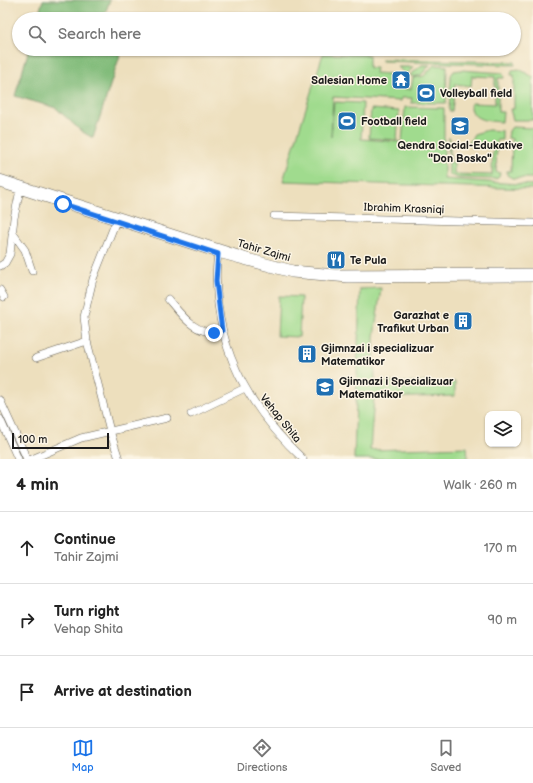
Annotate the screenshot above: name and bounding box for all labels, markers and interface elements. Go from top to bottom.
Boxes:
search box [12,12,521,56]
icon: search [26,23,48,45]
text: Search here [58,25,141,44]
temple icon: Salesian Home [390,69,412,91]
place label: Salesian Home [311,74,387,87]
sports icon: Volleyball field [415,82,437,104]
place label: Volleyball field [440,87,512,100]
sports icon: Football field [336,110,358,132]
place label: Football field [361,115,427,128]
school or university icon: Qendra Social-Edukative "Don Bosko" [449,115,471,137]
place label: Qendra Social-Edukative "Don Bosko" [398,139,522,165]
route start [54,195,72,213]
street label: Ibrahim Krasniqi [363,201,444,216]
street label: Tahir Zajmi [236,237,292,264]
restaurant icon: Te Pula [325,249,347,271]
place label: Te Pula [350,254,386,267]
place label: Garazhat e Trafikut Urban [377,309,449,335]
building icon: Garazhat e Trafikut Urban [452,310,474,332]
route end [205,324,223,342]
place label: Gjimnzai i specializuar Matematikor [321,342,434,368]
building icon: Gjimnzai i specializuar Matematikor [296,343,318,365]
place label: Gjimnazi i Specializuar Matematikor [339,375,454,401]
school or university icon: Gjimnazi i Specializuar Matematikor [314,376,336,398]
street label: Vehap Shita [257,391,304,445]
map controls [485,411,521,447]
button: layers [485,411,521,447]
scale bar [12,431,109,450]
text: 100 m [18,433,47,446]
text: 4 min [16,475,59,495]
text: Walk · 260 m [443,477,517,493]
text: Continue [54,530,116,549]
icon: ahead [16,537,38,559]
text: 170 m [484,540,517,556]
text: Tahir Zajmi [54,549,118,565]
text: Turn right [54,602,119,621]
icon: right [16,609,38,631]
text: 90 m [488,612,517,628]
text: Vehap Shita [54,621,123,637]
icon: arrive [16,681,38,703]
text: Arrive at destination [54,682,192,701]
tab: Map [72,737,94,774]
tab: Directions [237,737,287,774]
tab: Saved [431,737,461,774]

